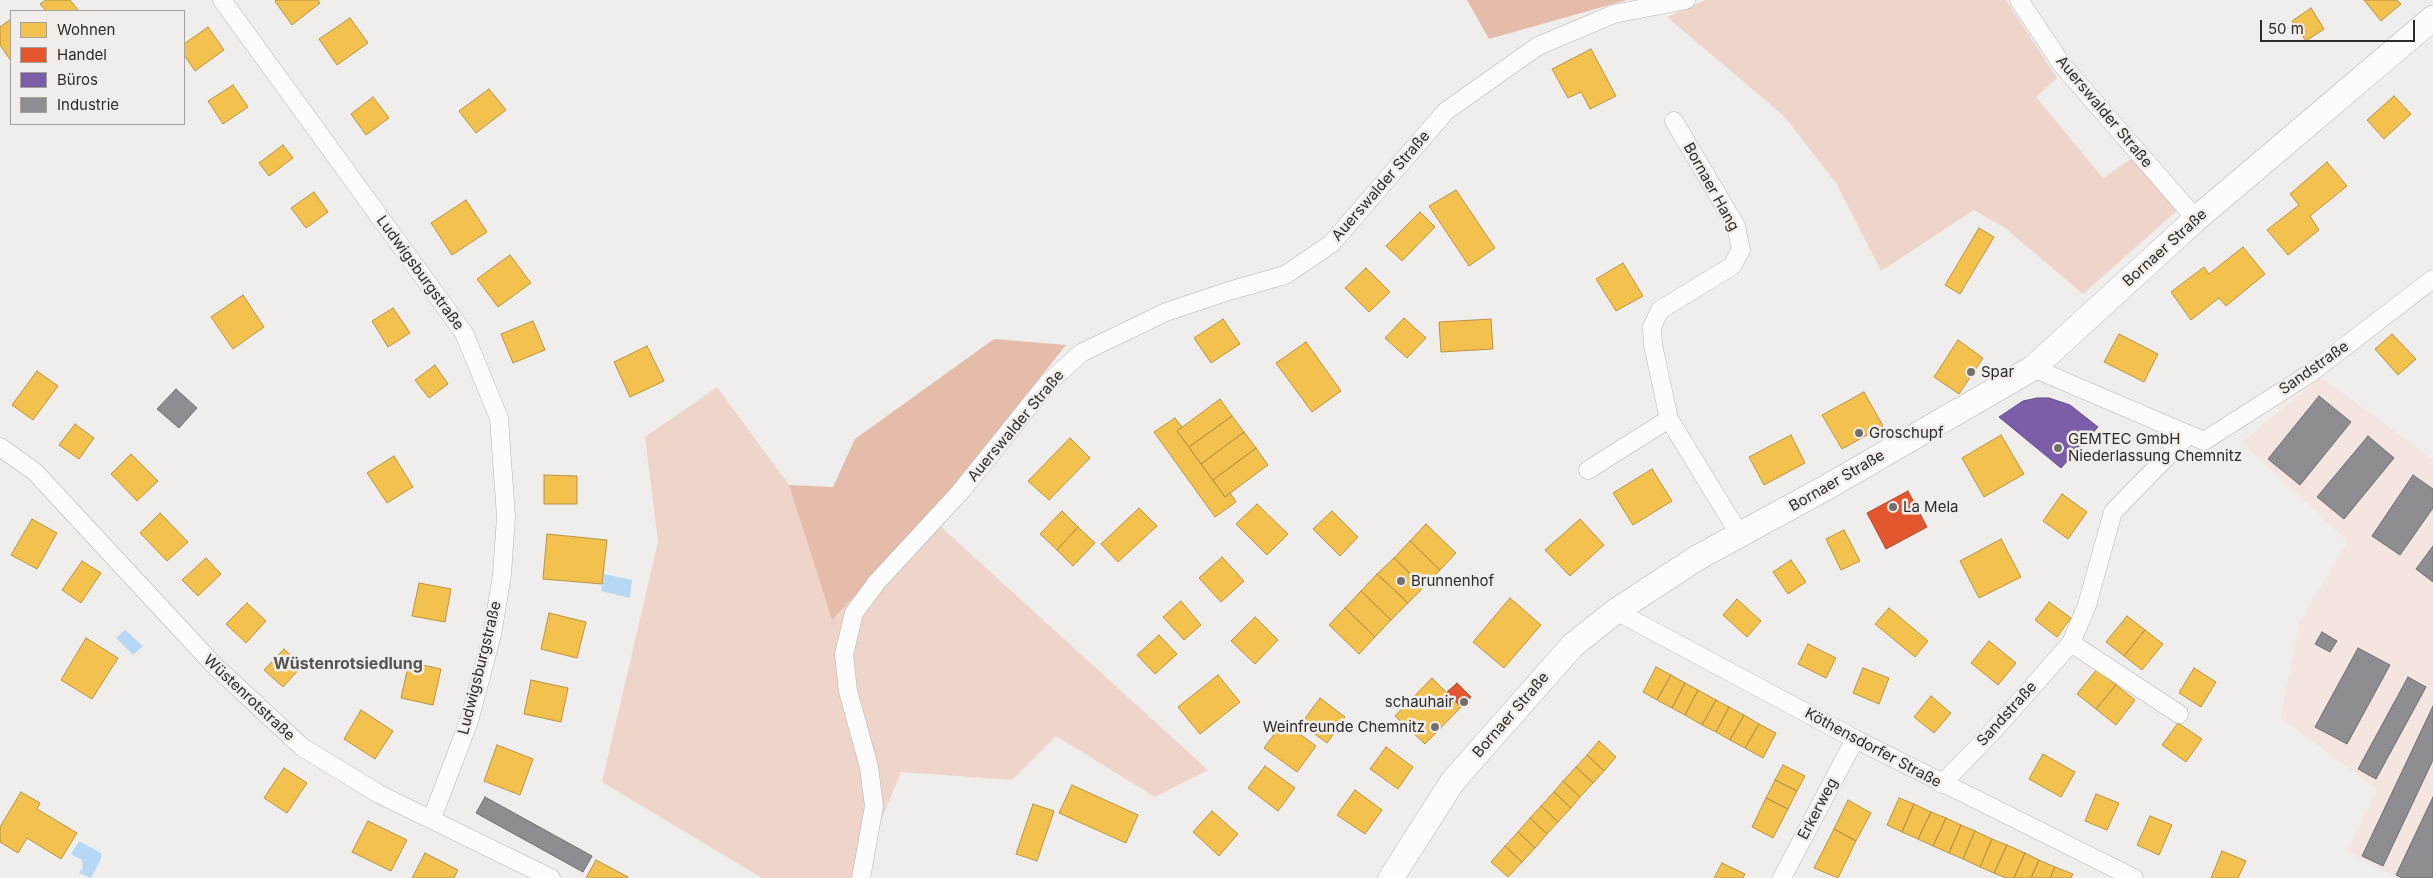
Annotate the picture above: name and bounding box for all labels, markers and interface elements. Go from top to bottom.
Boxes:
legend [10,10,185,125]
scale bar [2263,10,2418,42]
text: 50 m [2268,19,2304,38]
text: Wohnen [57,20,115,39]
text: Handel [57,45,107,64]
street label: Auerswalder Straße [2052,52,2156,172]
text: Büros [57,70,98,89]
text: Industrie [57,95,119,114]
street label: Auerswalder Straße [1328,127,1434,245]
street label: Bornaer Hang [1679,140,1743,234]
street label: Bornaer Straße [2119,205,2211,291]
street label: Ludwigsburgstraße [372,212,468,334]
street label: Sandstraße [2276,337,2352,399]
place label: Spar [1981,363,2014,381]
street label: Auerswalder Straße [964,366,1068,486]
marker: Spar [1965,366,1977,378]
place label: Groschupf [1869,424,1944,442]
marker: Groschupf [1853,427,1865,439]
place label: GEMTEC GmbH Niederlassung Chemnitz [2068,430,2242,465]
marker: GEMTEC GmbH Niederlassung Chemnitz [2052,442,2064,454]
street label: Bornaer Straße [1786,446,1888,516]
place label: La Mela [1903,498,1958,516]
marker: La Mela [1887,501,1899,513]
place label: Brunnenhof [1411,572,1494,590]
marker: Brunnenhof [1395,575,1407,587]
street label: Ludwigsburgstraße [455,599,505,737]
street label: Wüstenrotstraße [200,651,298,745]
district label: Wüstenrotsiedlung [273,654,423,674]
street label: Bornaer Straße [1469,669,1553,761]
street label: Sandstraße [1973,678,2041,750]
place label: schauhair [1385,693,1454,711]
marker: schauhair [1458,696,1470,708]
street label: Köthensdorfer Straße [1802,704,1944,792]
place label: Weinfreunde Chemnitz [1263,718,1425,736]
marker: Weinfreunde Chemnitz [1429,721,1441,733]
street label: Erkerweg [1794,775,1842,843]

